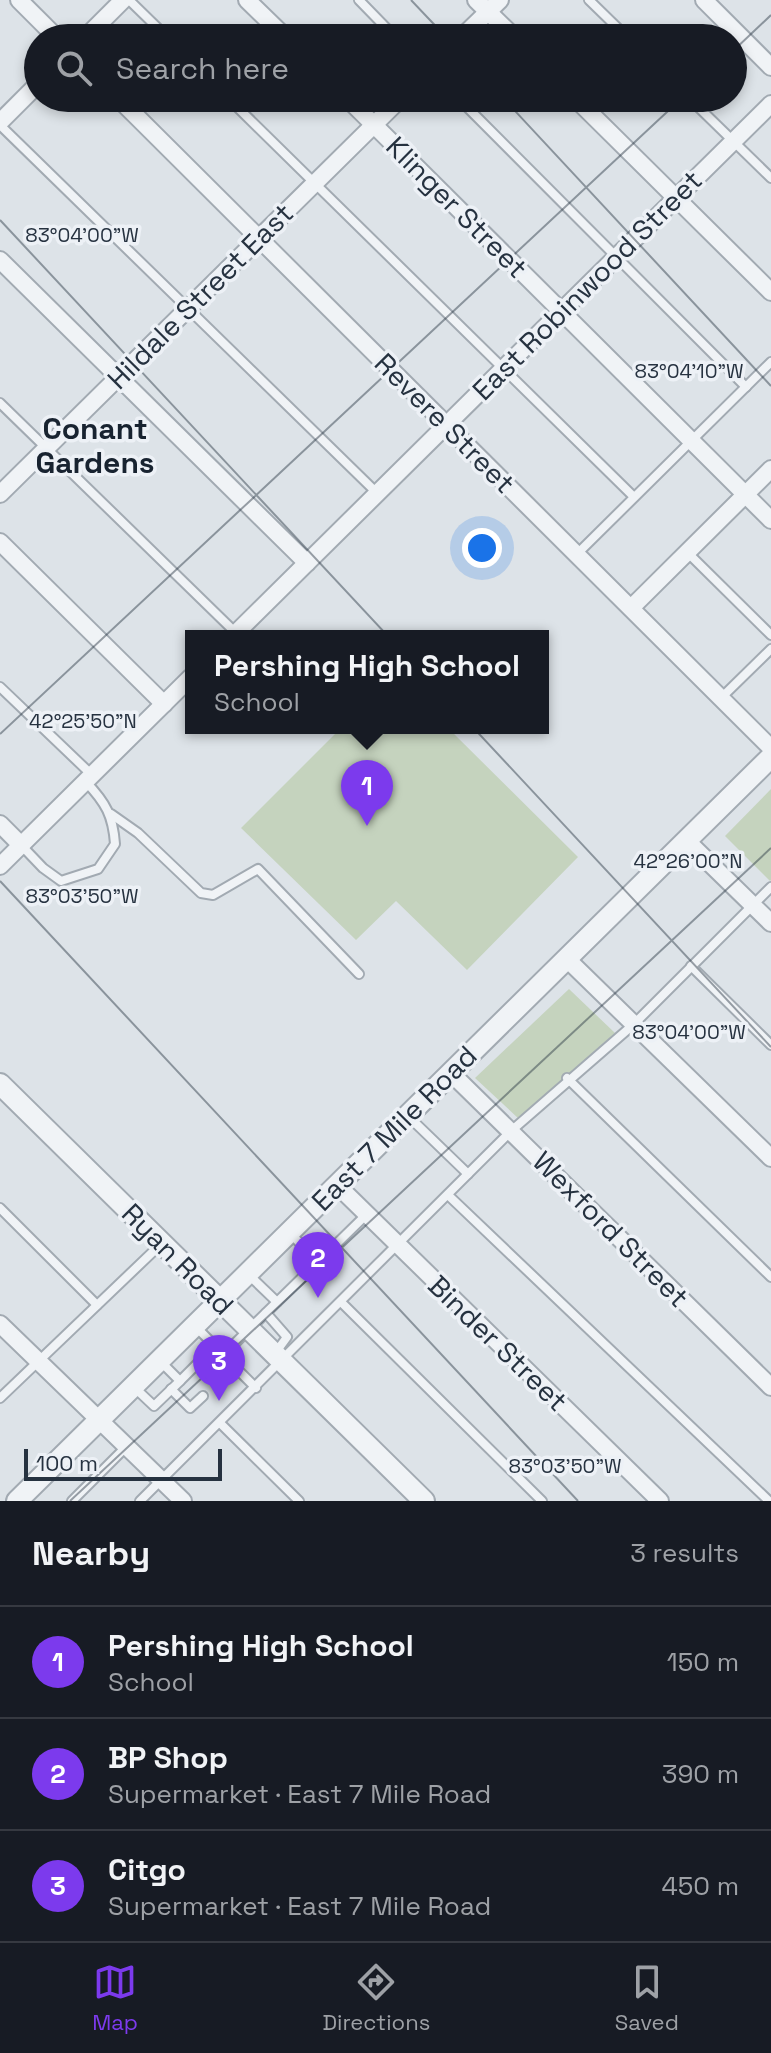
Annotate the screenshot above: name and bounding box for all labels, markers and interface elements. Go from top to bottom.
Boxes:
search box [24,24,747,112]
icon: search [52,46,96,90]
text: Search here [116,49,289,88]
street label: Klinger Street [379,129,535,285]
street label: East Robinwood Street [464,162,710,408]
street label: Hildale Street East [99,195,301,397]
text: 83°04'00"W [25,222,139,248]
street label: Revere Street [367,345,523,501]
text: 83°04'10"W [635,358,743,384]
district label: Conant Gardens [35,409,155,482]
your location [462,528,502,568]
popup [185,630,549,734]
text: Pershing High School [214,646,520,685]
text: School [214,685,300,719]
text: 42°25'50"N [29,708,137,734]
pin: 1 [341,760,393,826]
text: 42°26'00"N [634,848,742,874]
text: 83°03'50"W [26,883,138,909]
text: 83°04'00"W [632,1019,746,1045]
street label: East 7 Mile Road [304,1038,484,1218]
street label: Wexford Street [525,1143,697,1315]
street label: Ryan Road [114,1195,242,1323]
pin: 2 [292,1232,344,1298]
street label: Binder Street [421,1267,575,1419]
pin: 3 [193,1335,245,1401]
scale bar [24,1445,222,1481]
text: 100 m [36,1449,98,1477]
text: 83°03'50"W [509,1453,621,1479]
text: Nearby [32,1532,150,1575]
text: 3 results [630,1536,739,1570]
text: Pershing High School [108,1626,414,1665]
text: 1 [52,1645,64,1679]
text: 150 m [667,1645,739,1679]
text: School [108,1665,194,1699]
text: BP Shop [108,1738,228,1777]
text: 2 [50,1757,66,1791]
text: 390 m [662,1757,739,1791]
text: Supermarket · East 7 Mile Road [108,1777,491,1811]
text: Citgo [108,1850,186,1889]
text: 3 [50,1869,66,1903]
text: 450 m [661,1869,739,1903]
text: Supermarket · East 7 Mile Road [108,1889,491,1923]
tab: Map [92,1960,138,2036]
tab: Directions [322,1960,430,2036]
tab: Saved [615,1960,679,2036]

